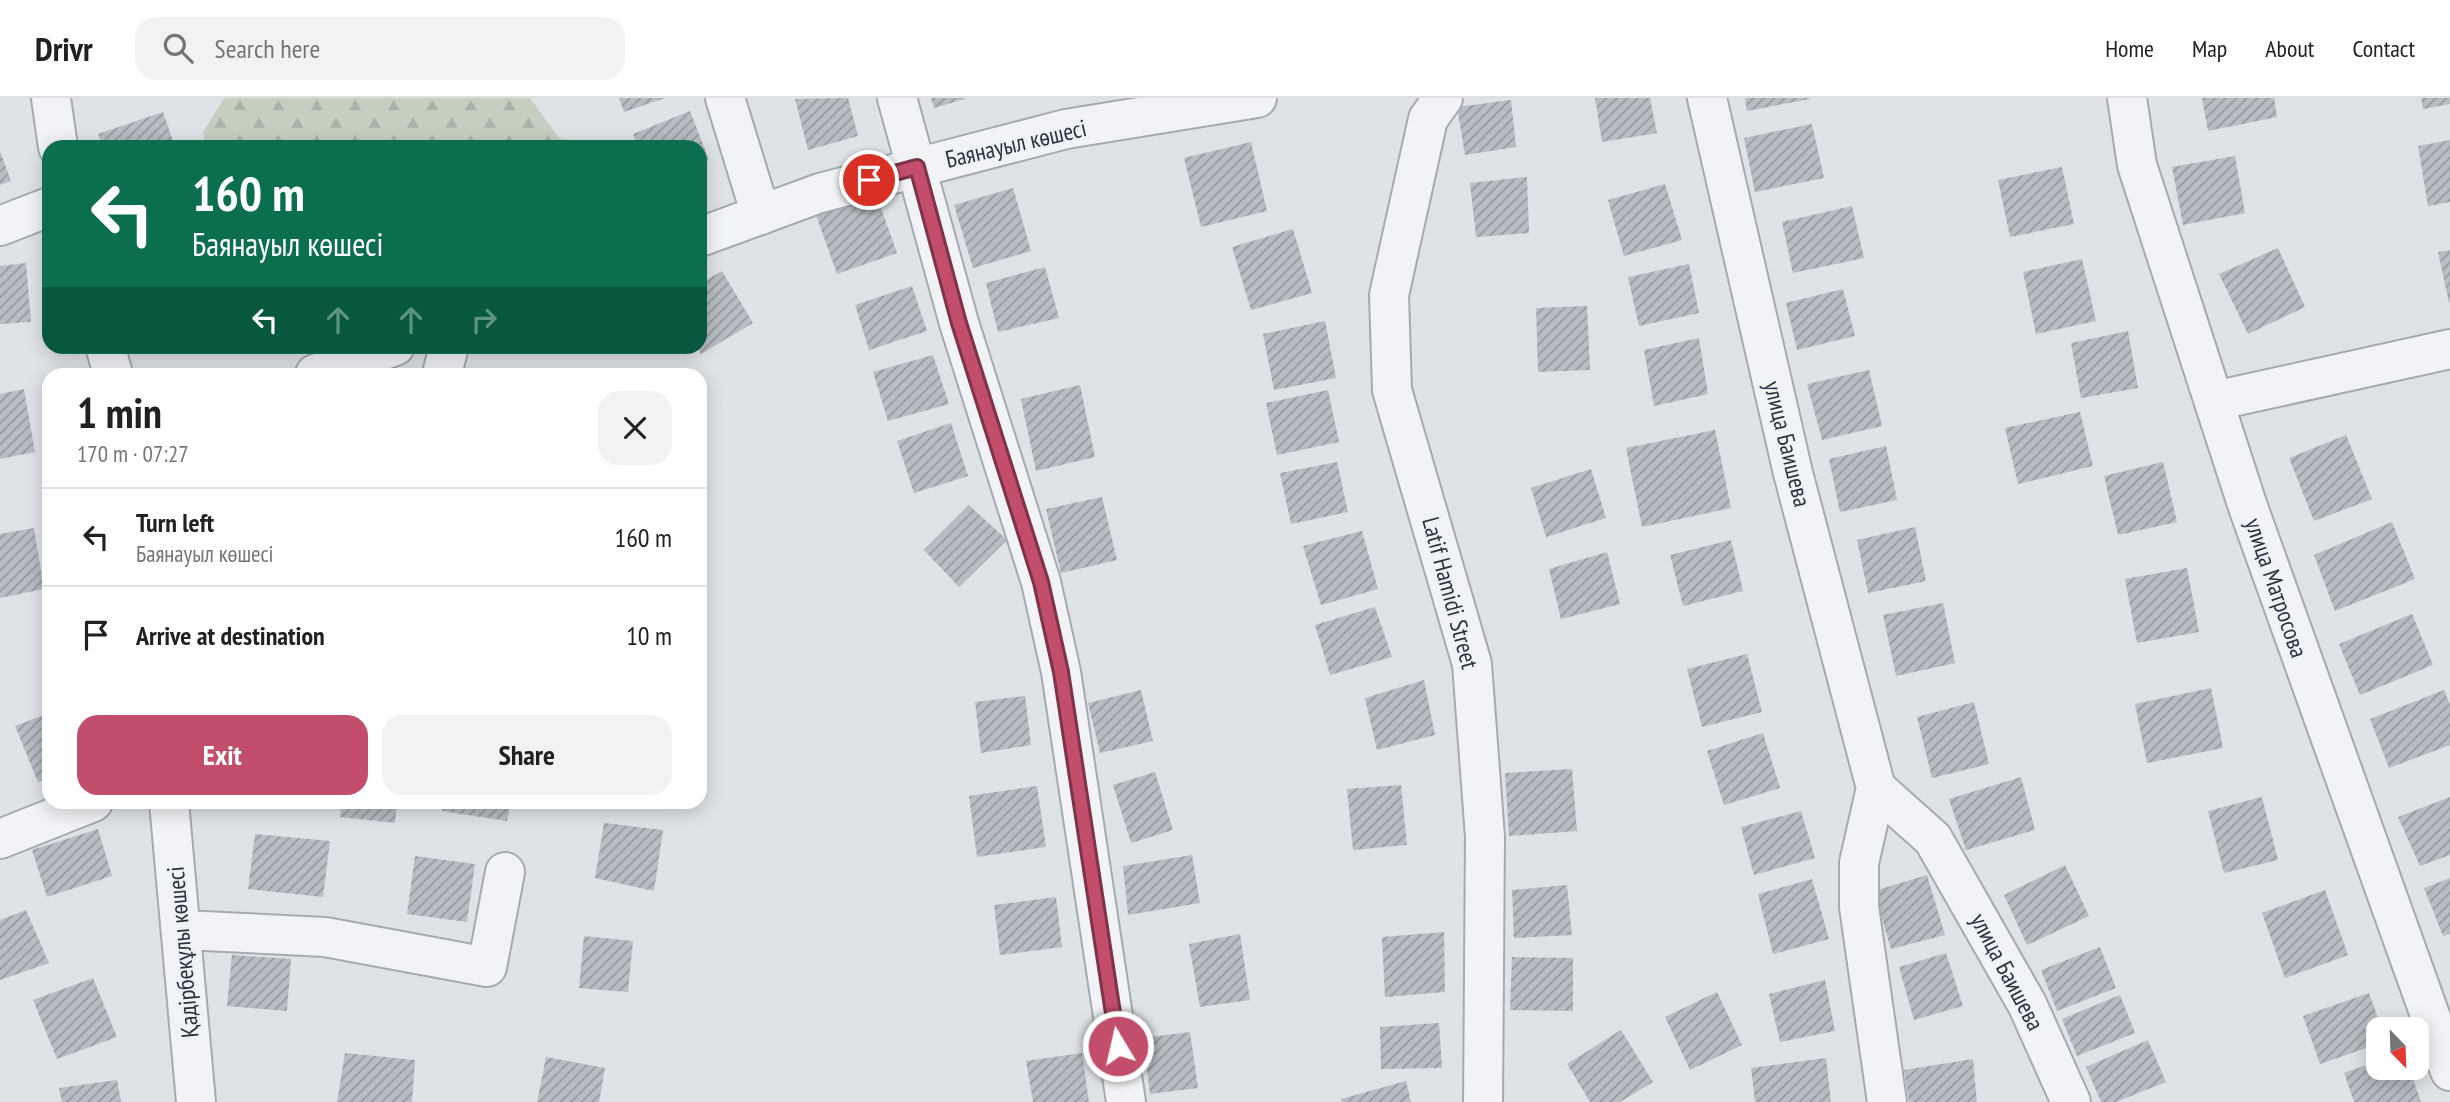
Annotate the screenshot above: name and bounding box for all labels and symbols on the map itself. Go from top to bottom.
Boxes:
street label: Баянауыл көшесі [942,112,1089,175]
pin [839,150,899,210]
street label: улица Баишева [1757,378,1818,510]
street label: Latif Hamidi Street [1415,514,1486,673]
street label: улица Матросова [2238,514,2315,662]
street label: Қадірбекұлы көшесі [160,865,205,1039]
street label: улица Баишева [1964,908,2051,1036]
position arrow [1081,1009,1155,1083]
north arrow [2366,1017,2429,1080]

